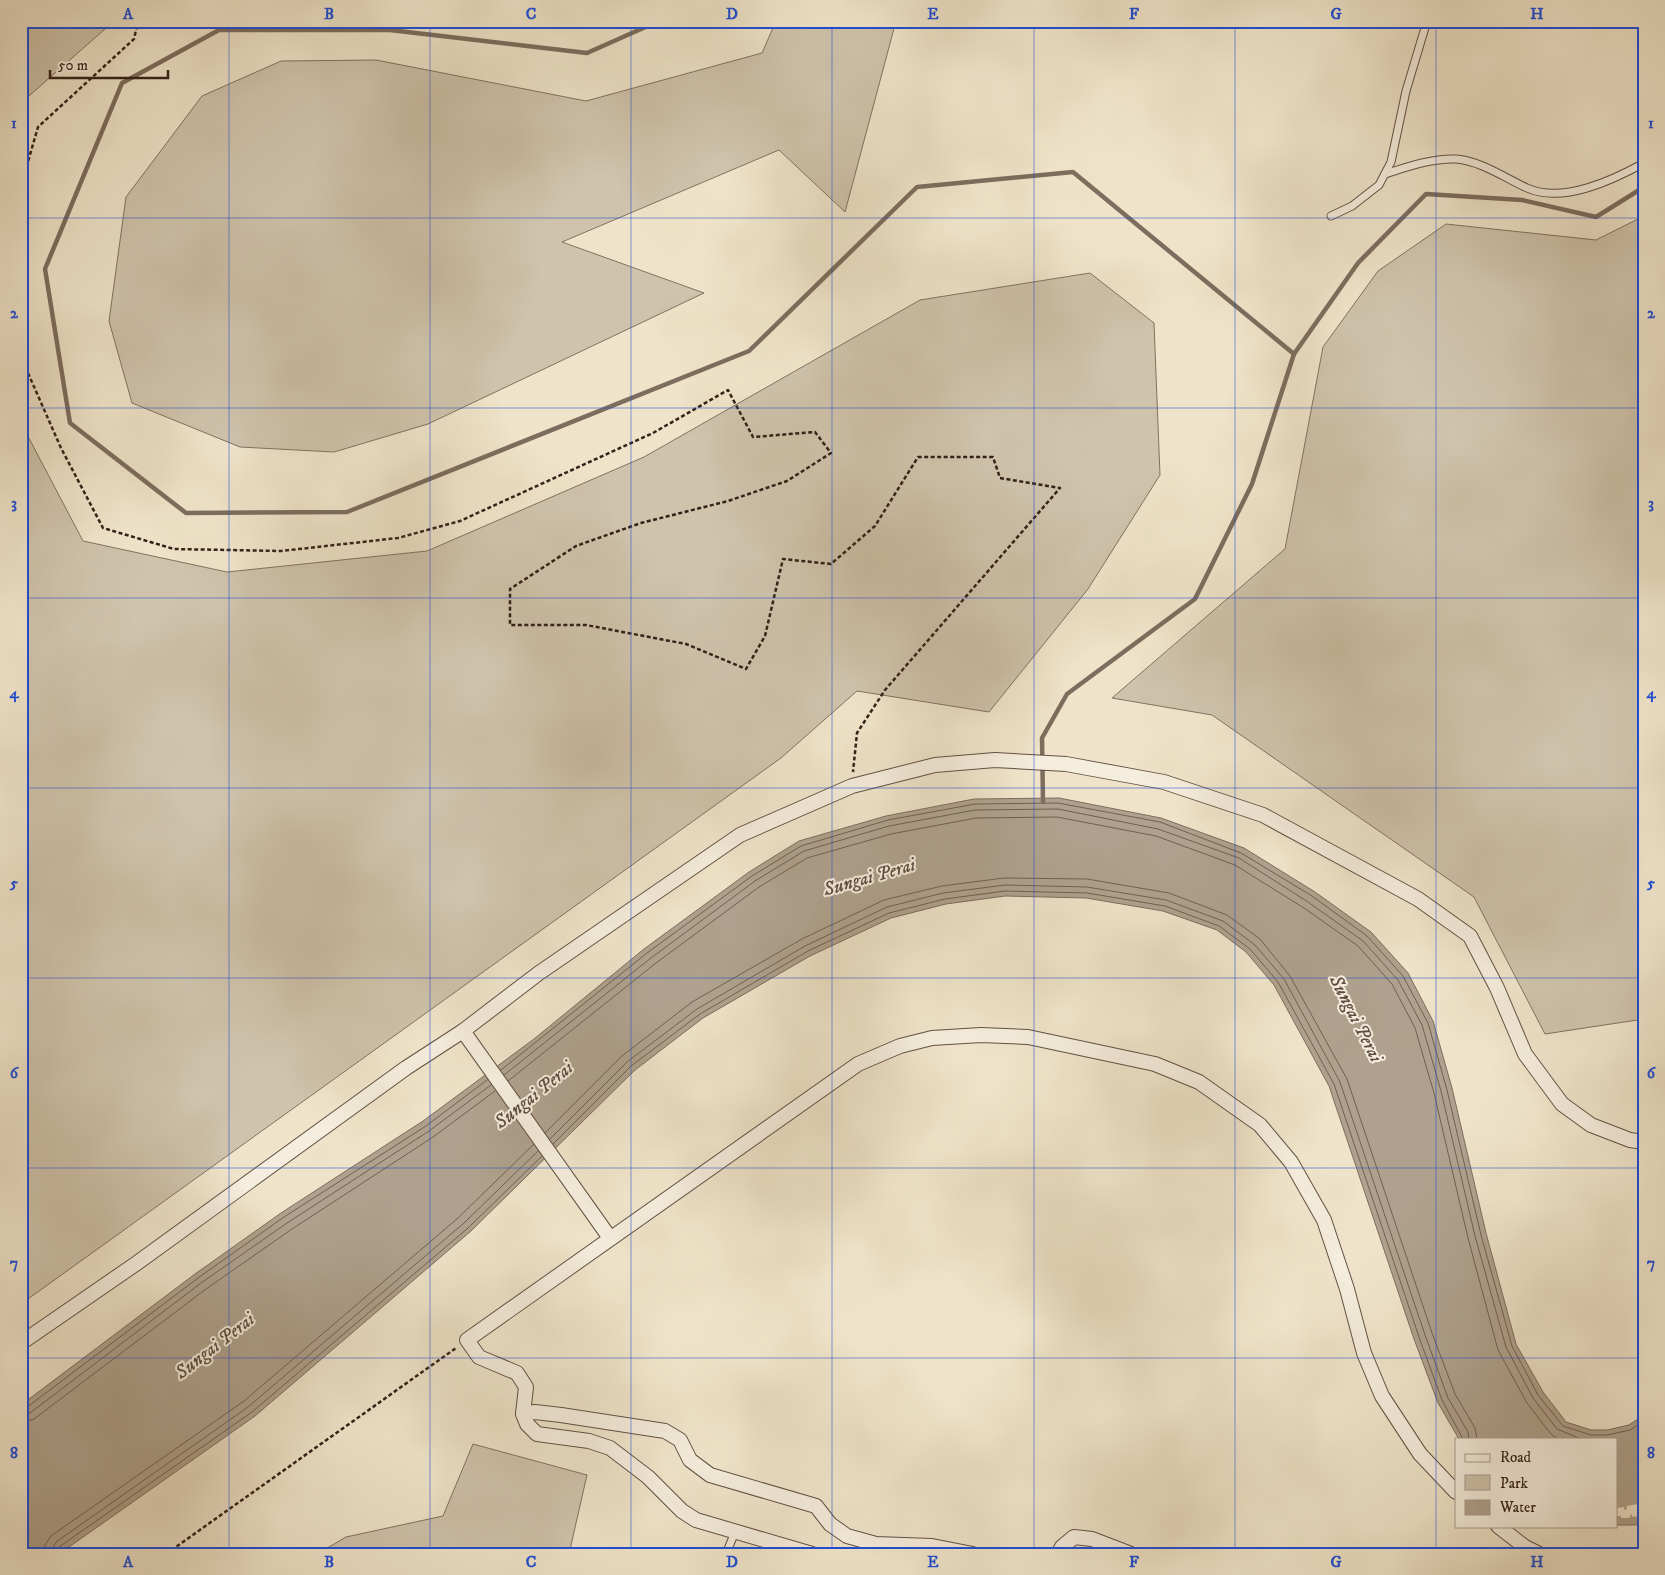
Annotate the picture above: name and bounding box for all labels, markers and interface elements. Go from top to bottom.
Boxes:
text: A [122,4,134,24]
text: B [324,4,334,24]
text: C [526,4,536,24]
text: D [726,4,738,24]
text: E [927,4,939,24]
text: F [1129,4,1139,24]
text: G [1330,4,1342,24]
text: H [1530,4,1544,24]
scale bar [50,48,168,80]
text: 50 m [58,56,88,75]
text: 1 [11,113,17,133]
text: 1 [1648,113,1654,133]
text: 2 [10,303,19,323]
text: 2 [1647,303,1656,323]
text: 3 [11,493,17,513]
text: 3 [1648,493,1654,513]
text: 4 [8,683,19,703]
text: 4 [1645,683,1656,703]
water label: Sungai Perai [820,853,919,902]
text: 5 [9,873,18,893]
text: 5 [1646,873,1655,893]
water label: Sungai Perai [1323,970,1388,1067]
water label: Sungai Perai [489,1056,579,1135]
text: 6 [10,1063,20,1083]
text: 6 [1647,1063,1657,1083]
text: 7 [10,1253,18,1273]
text: 7 [1647,1253,1655,1273]
water label: Sungai Perai [170,1307,260,1385]
legend [1455,1438,1618,1528]
text: 8 [10,1443,18,1463]
text: 8 [1647,1443,1655,1463]
text: Road [1500,1448,1532,1467]
text: Park [1500,1474,1529,1493]
text: Water [1499,1498,1536,1517]
text: A [122,1552,134,1572]
text: B [324,1552,334,1572]
text: C [526,1552,536,1572]
text: D [726,1552,738,1572]
text: E [927,1552,939,1572]
text: F [1129,1552,1139,1572]
text: G [1330,1552,1342,1572]
text: H [1530,1552,1544,1572]

